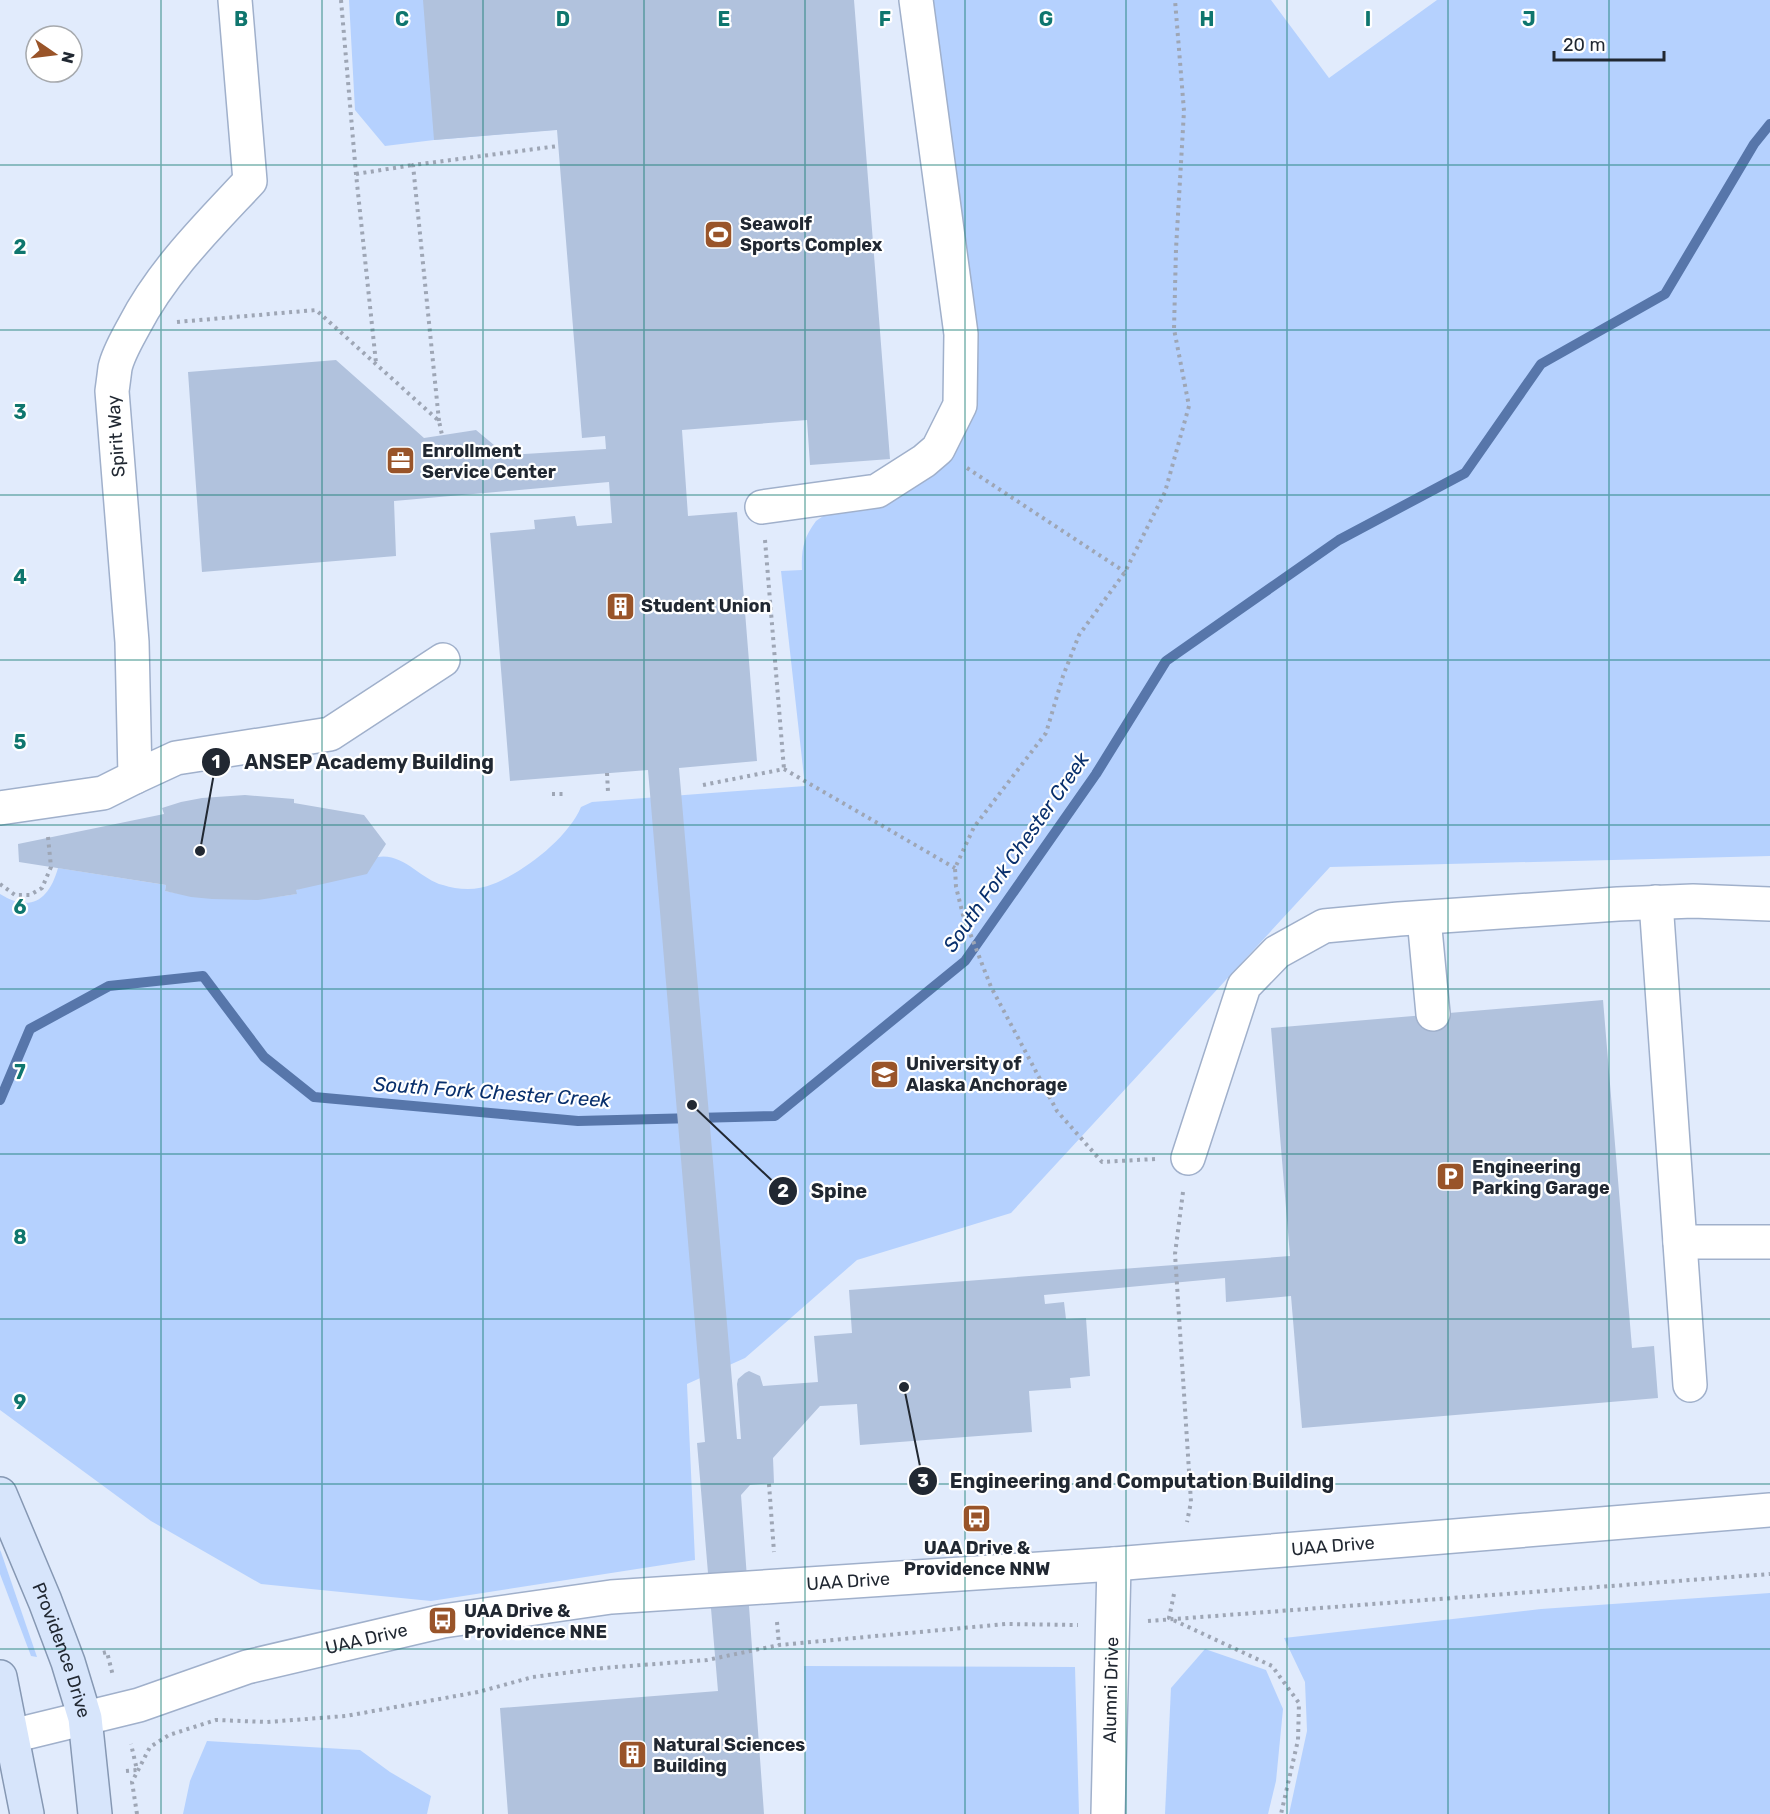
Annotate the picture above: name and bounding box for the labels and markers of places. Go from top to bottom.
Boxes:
place label: Seawolf Sports Complex [740,213,883,256]
sports icon: Seawolf Sports Complex [703,218,735,250]
place label: Enrollment Service Center [422,440,556,483]
office icon: Enrollment Service Center [385,445,417,477]
building icon: Student Union [604,590,636,622]
place label: Student Union [641,595,771,617]
callout: ANSEP Academy Building [201,743,506,781]
place label: University of Alaska Anchorage [906,1053,1068,1096]
school or university icon: University of Alaska Anchorage [869,1058,901,1090]
place label: Engineering Parking Garage [1472,1156,1610,1199]
parking icon: Engineering Parking Garage [1435,1161,1467,1193]
callout: Spine [768,1172,879,1210]
callout: Engineering and Computation Building [908,1462,1346,1500]
bus stop icon: UAA Drive & Providence NNW [961,1503,993,1535]
place label: UAA Drive & Providence NNW [904,1537,1050,1580]
place label: UAA Drive & Providence NNE [464,1600,607,1643]
bus stop icon: UAA Drive & Providence NNE [427,1605,459,1637]
place label: Natural Sciences Building [653,1734,805,1777]
building icon: Natural Sciences Building [616,1739,648,1771]

